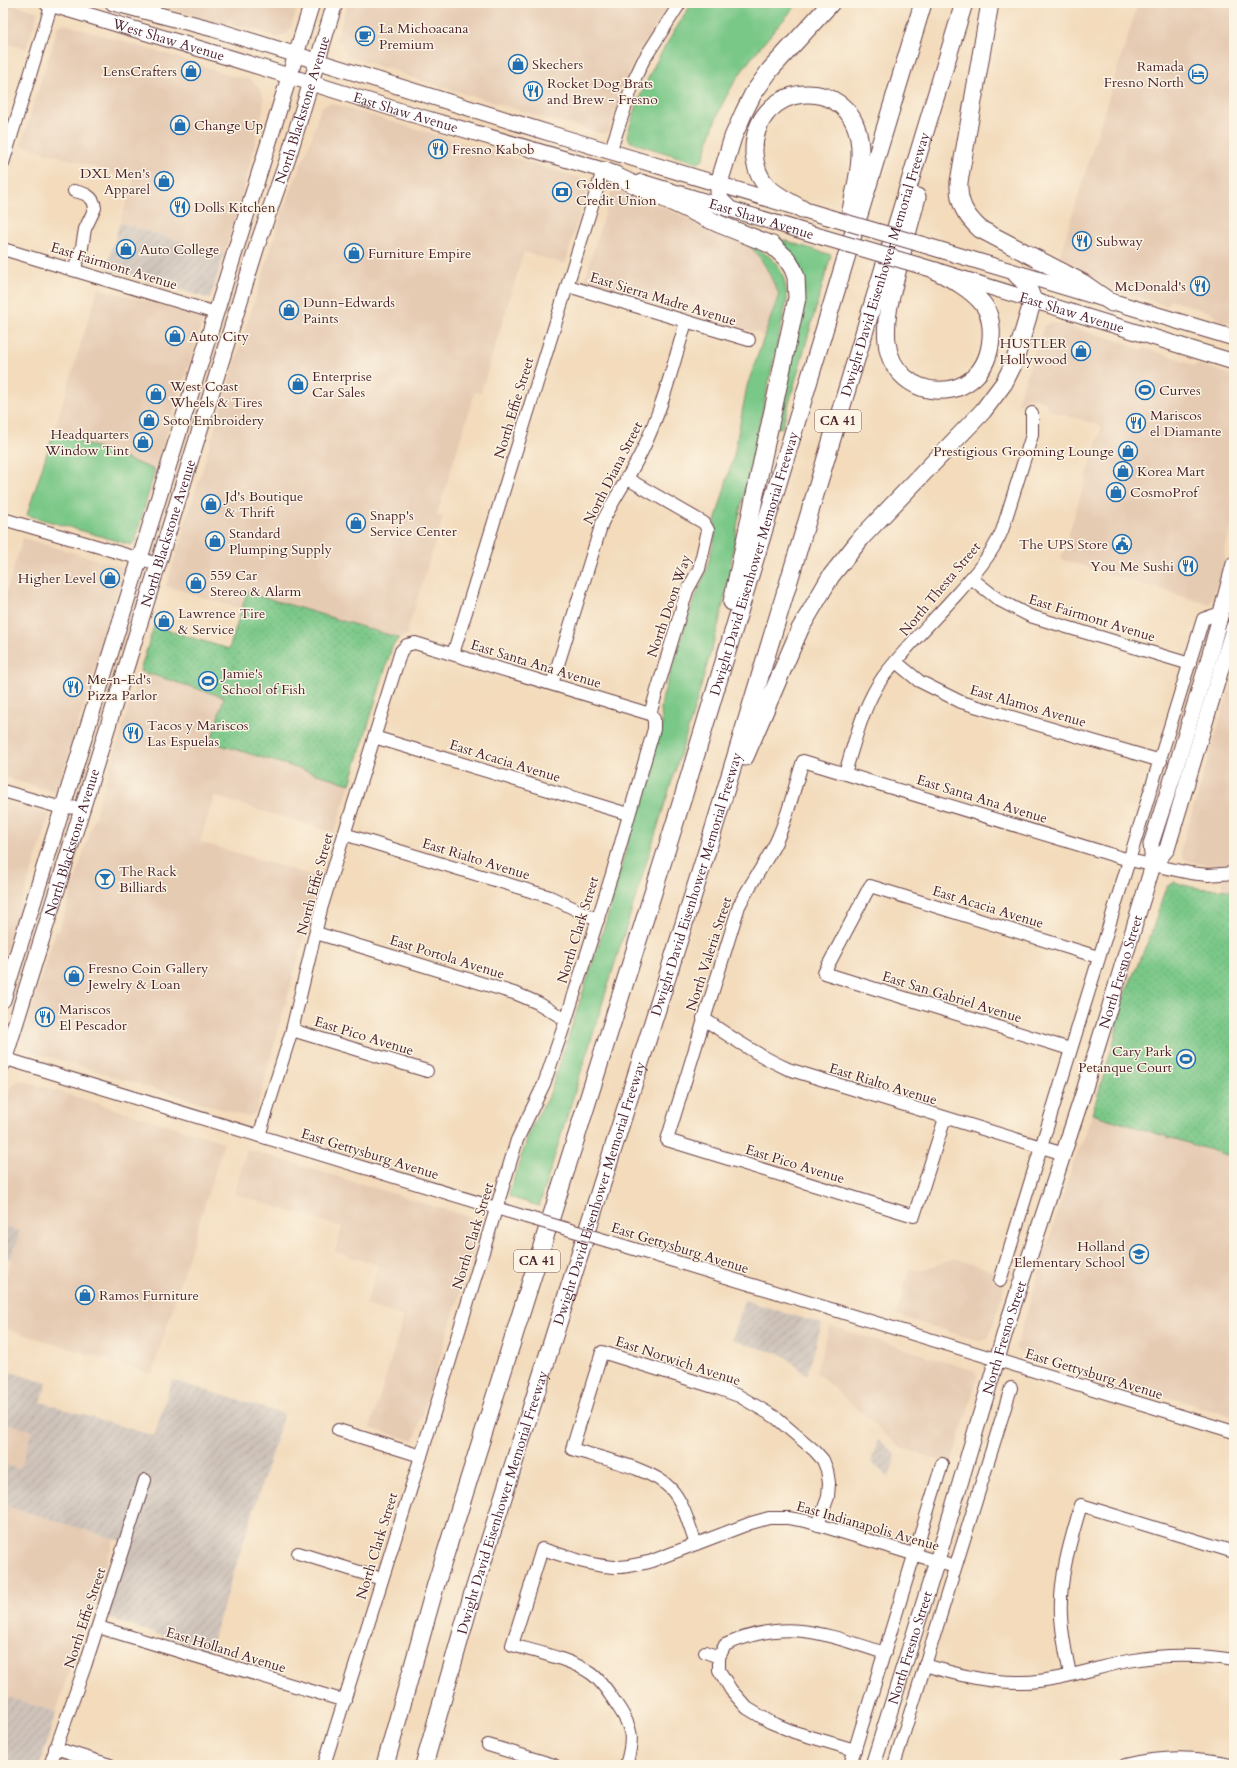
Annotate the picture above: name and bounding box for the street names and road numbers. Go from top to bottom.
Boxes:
street label: West Shaw Avenue [109,13,227,65]
street label: North Blackstone Avenue [270,34,334,186]
street label: East Shaw Avenue [351,87,461,137]
street label: Dwight David Eisenhower Memorial Freeway [836,129,934,399]
street label: East Shaw Avenue [707,194,816,244]
street label: East Fairmont Avenue [48,238,180,294]
street label: East Sierra Madre Avenue [587,268,739,330]
street label: East Shaw Avenue [1017,287,1127,337]
street label: North Effie Street [490,354,539,461]
road number: CA 41 [815,410,861,432]
street label: North Diana Street [579,418,647,528]
street label: Dwight David Eisenhower Memorial Freeway [705,428,803,698]
street label: North Blackstone Avenue [136,457,200,609]
street label: North Thesta Street [895,537,985,640]
street label: North Doon Way [642,551,696,660]
street label: East Fairmont Avenue [1026,590,1158,646]
street label: East Santa Ana Avenue [468,635,604,693]
street label: East Alamos Avenue [968,680,1088,732]
street label: East Acacia Avenue [447,735,563,787]
street label: Dwight David Eisenhower Memorial Freeway [646,749,746,1018]
street label: North Blackstone Avenue [40,766,104,919]
street label: East Santa Ana Avenue [914,770,1050,828]
street label: North Effie Street [292,830,338,937]
street label: East Rialto Avenue [420,834,532,884]
street label: North Clark Street [553,874,603,986]
street label: East Acacia Avenue [930,881,1046,933]
street label: North Valeria Street [682,894,737,1014]
street label: North Fresno Street [1094,912,1147,1031]
street label: East Portola Avenue [387,930,507,984]
street label: East San Gabriel Avenue [880,967,1024,1027]
street label: East Pico Avenue [312,1012,416,1060]
street label: Dwight David Eisenhower Memorial Freeway [549,1059,650,1327]
street label: East Rialto Avenue [827,1059,939,1109]
street label: East Gettysburg Avenue [299,1124,441,1184]
street label: East Pico Avenue [743,1140,847,1188]
street label: North Clark Street [448,1180,498,1292]
street label: East Gettysburg Avenue [609,1218,751,1278]
road number: CA 41 [514,1250,560,1272]
street label: North Fresno Street [978,1278,1031,1397]
street label: East Norwich Avenue [613,1332,743,1390]
street label: East Gettysburg Avenue [1023,1344,1165,1404]
street label: Dwight David Eisenhower Memorial Freeway [452,1368,552,1636]
street label: North Clark Street [352,1490,402,1602]
street label: East Indianapolis Avenue [794,1496,942,1556]
street label: North Effie Street [60,1565,110,1671]
street label: North Fresno Street [883,1588,937,1707]
street label: East Holland Avenue [164,1623,288,1677]

